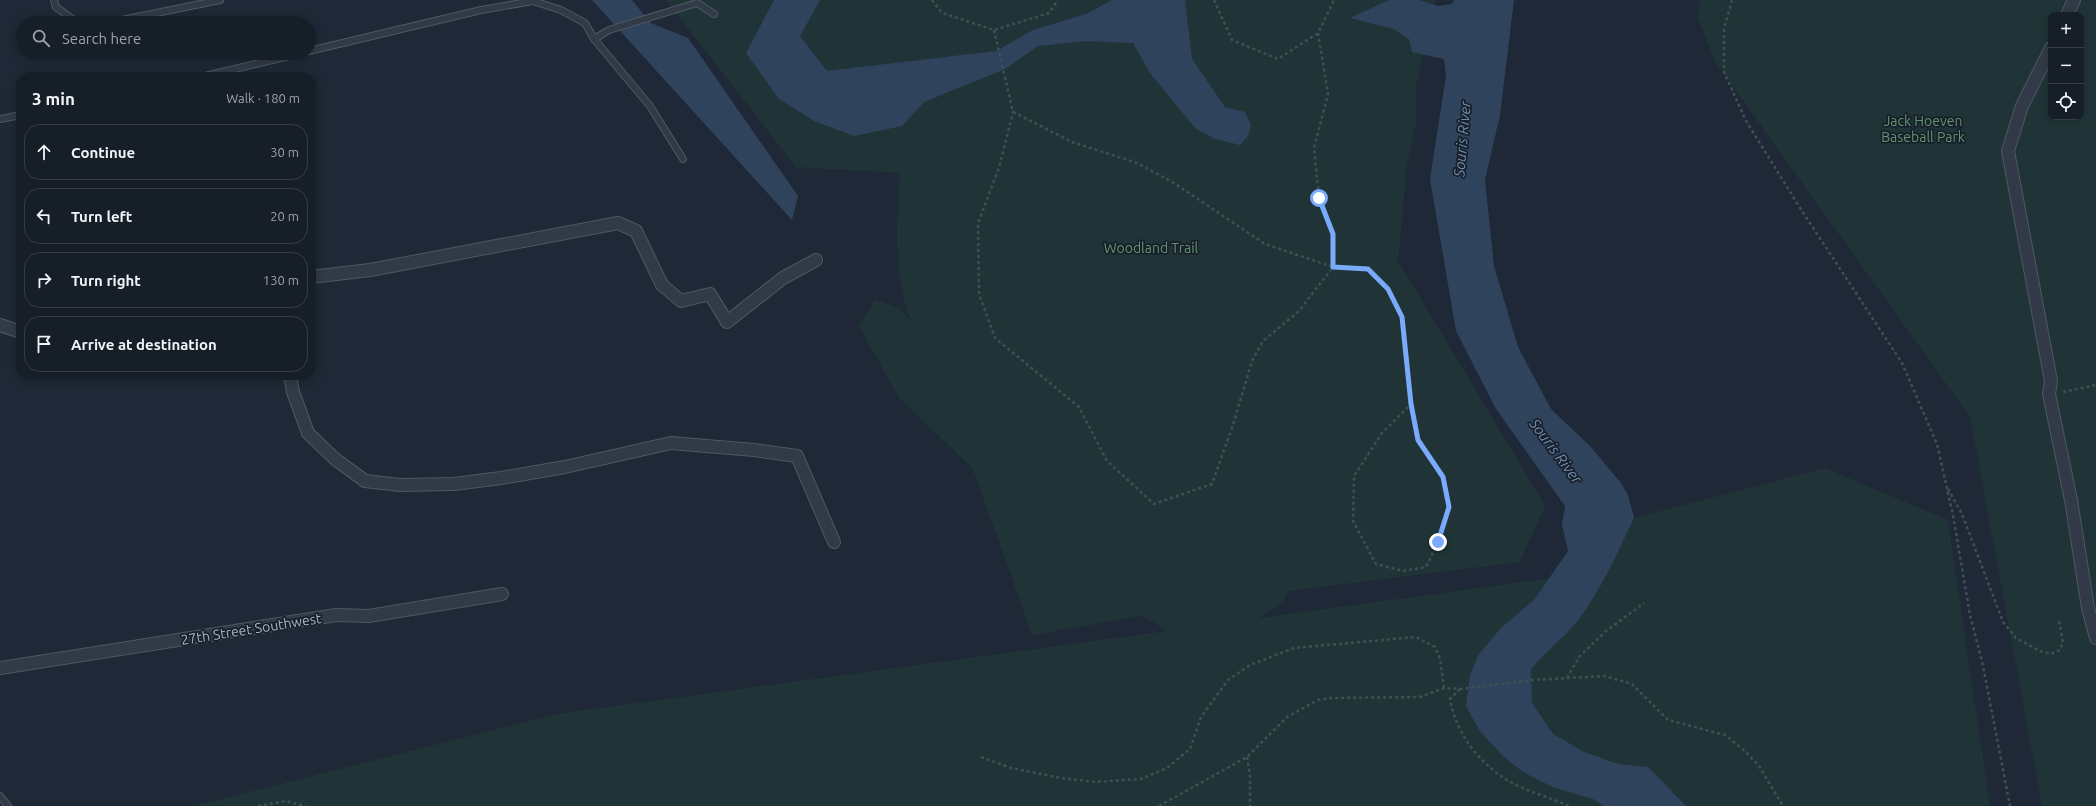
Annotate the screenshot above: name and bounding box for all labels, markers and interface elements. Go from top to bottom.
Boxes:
map controls [2048,12,2084,120]
button: + [2048,12,2084,48]
search box [16,16,316,60]
icon: search [30,27,52,49]
text: Search here [62,30,141,47]
button: − [2048,48,2084,84]
button: locate [2048,84,2084,120]
text: 3 min [32,89,75,108]
text: Walk · 180 m [226,91,300,105]
water label: Souris River [1450,99,1474,179]
park label: Jack Hoeven Baseball Park [1881,113,1965,145]
icon: ahead [33,141,55,163]
text: Continue [71,144,135,161]
text: 30 m [270,145,299,159]
route start [1310,189,1328,207]
icon: left [33,205,55,227]
text: Turn left [71,208,132,225]
text: 20 m [270,209,299,223]
park label: Woodland Trail [1104,240,1199,256]
icon: right [33,269,55,291]
text: Turn right [71,272,141,289]
text: 130 m [263,273,299,287]
icon: arrive [33,333,55,355]
text: Arrive at destination [71,336,217,353]
water label: Souris River [1526,415,1587,488]
route end [1429,533,1447,551]
street label: 27th Street Southwest [180,610,323,648]

